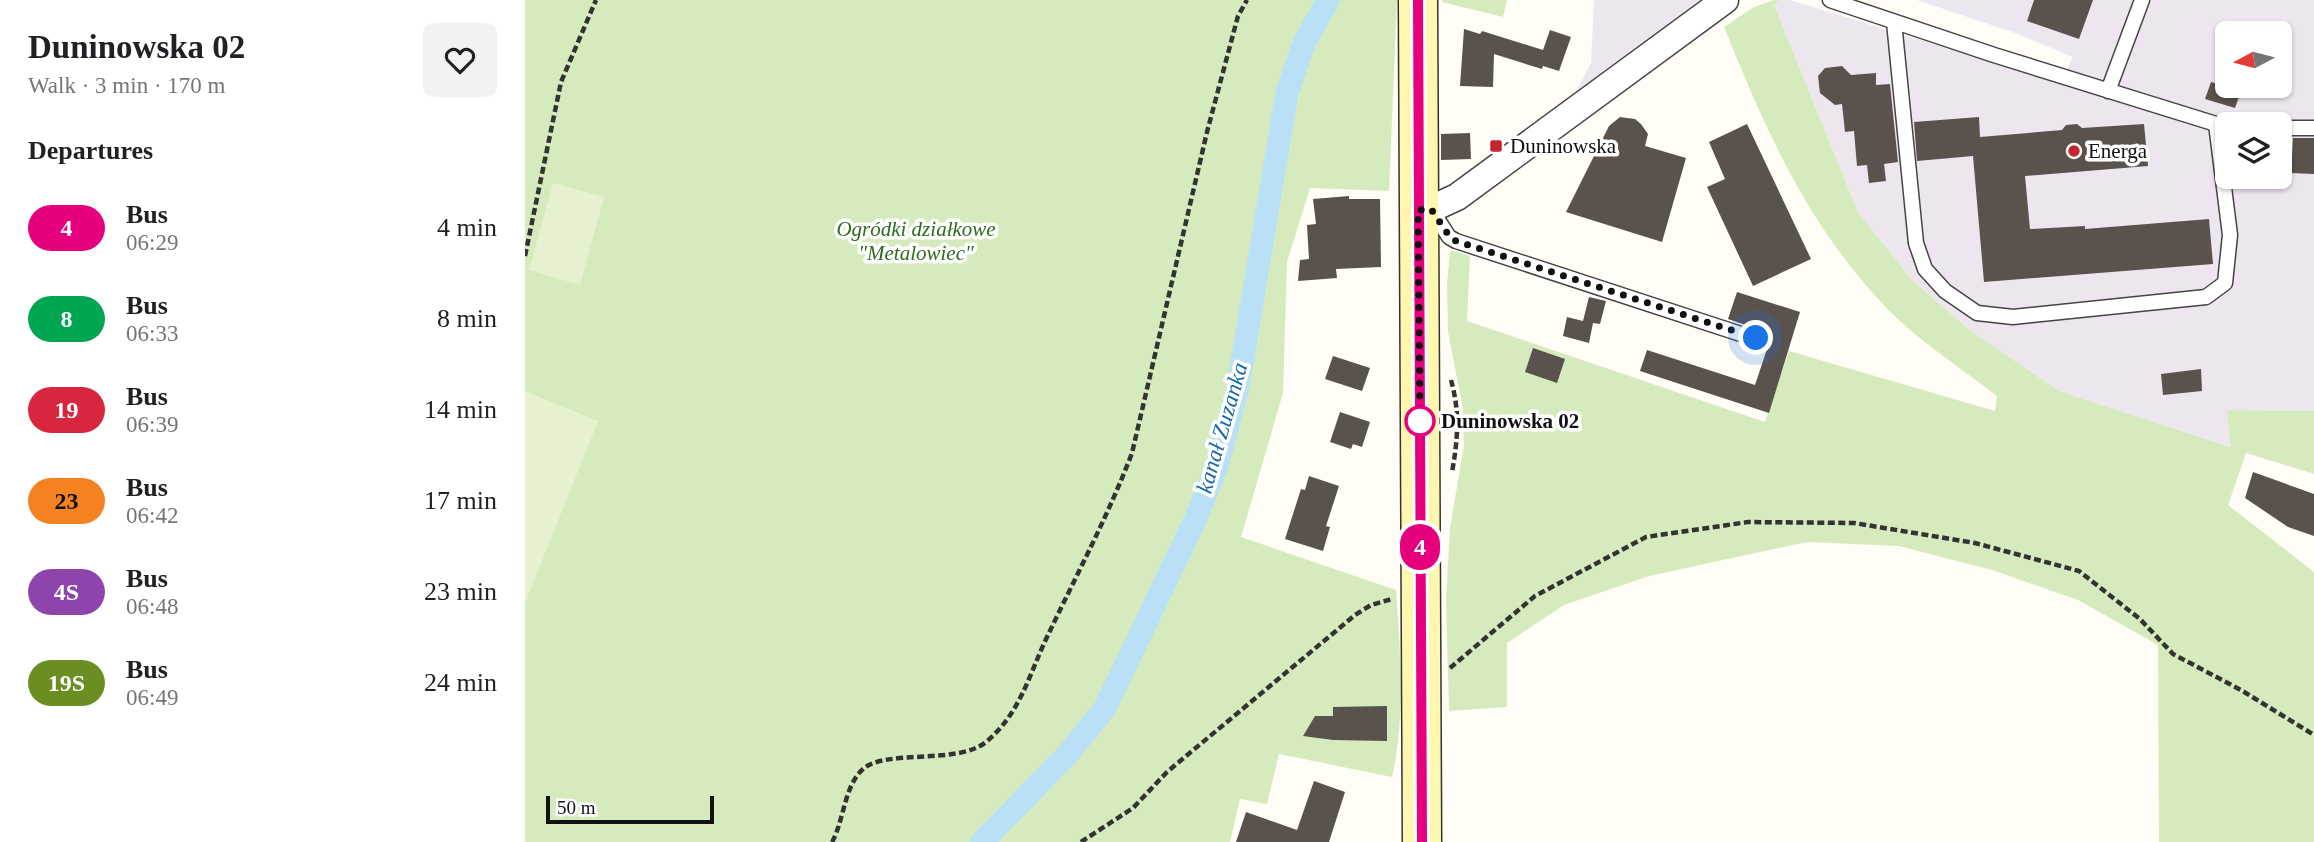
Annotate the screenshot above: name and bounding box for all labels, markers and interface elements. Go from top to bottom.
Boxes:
north arrow [2215,21,2293,98]
map controls [2215,21,2292,189]
button: heart [423,23,497,97]
text: Duninowska 02 [28,29,245,65]
text: Walk · 3 min · 170 m [28,73,225,98]
button: layers [2215,112,2292,189]
place label: Duninowska [1510,134,1617,158]
text: Departures [28,136,153,165]
marker: Duninowska [1488,138,1504,154]
place label: Energa [2088,139,2148,163]
marker: Energa [2066,143,2082,159]
text: Bus [126,200,168,229]
text: 4 min [437,213,497,242]
text: 4 [61,215,73,241]
park label: Ogródki działkowe "Metalowiec" [836,217,996,265]
text: 06:29 [126,230,178,255]
text: Bus [126,291,168,320]
text: 8 min [437,304,497,333]
text: 8 [61,306,73,332]
your location [1738,320,1773,355]
text: 06:33 [126,321,178,346]
water label: kanał Zuzanka [1191,360,1253,496]
text: Bus [126,382,168,411]
text: 14 min [424,395,497,424]
text: 19 [55,397,79,423]
marker: Duninowska 02 [1405,406,1435,436]
place label: Duninowska 02 [1441,409,1579,433]
text: 06:39 [126,412,178,437]
text: Bus [126,473,168,502]
text: 17 min [424,486,497,515]
text: 23 [55,488,79,514]
text: 06:42 [126,503,178,528]
line badge: 4 [1397,524,1443,570]
text: 4 [1414,534,1426,560]
text: Bus [126,564,168,593]
text: 23 min [424,577,497,606]
text: 4S [54,579,79,605]
text: 06:48 [126,594,178,619]
text: Bus [126,655,168,684]
text: 24 min [424,668,497,697]
text: 19S [48,670,85,696]
text: 06:49 [126,685,178,710]
scale bar [546,793,714,825]
text: 50 m [557,797,596,818]

